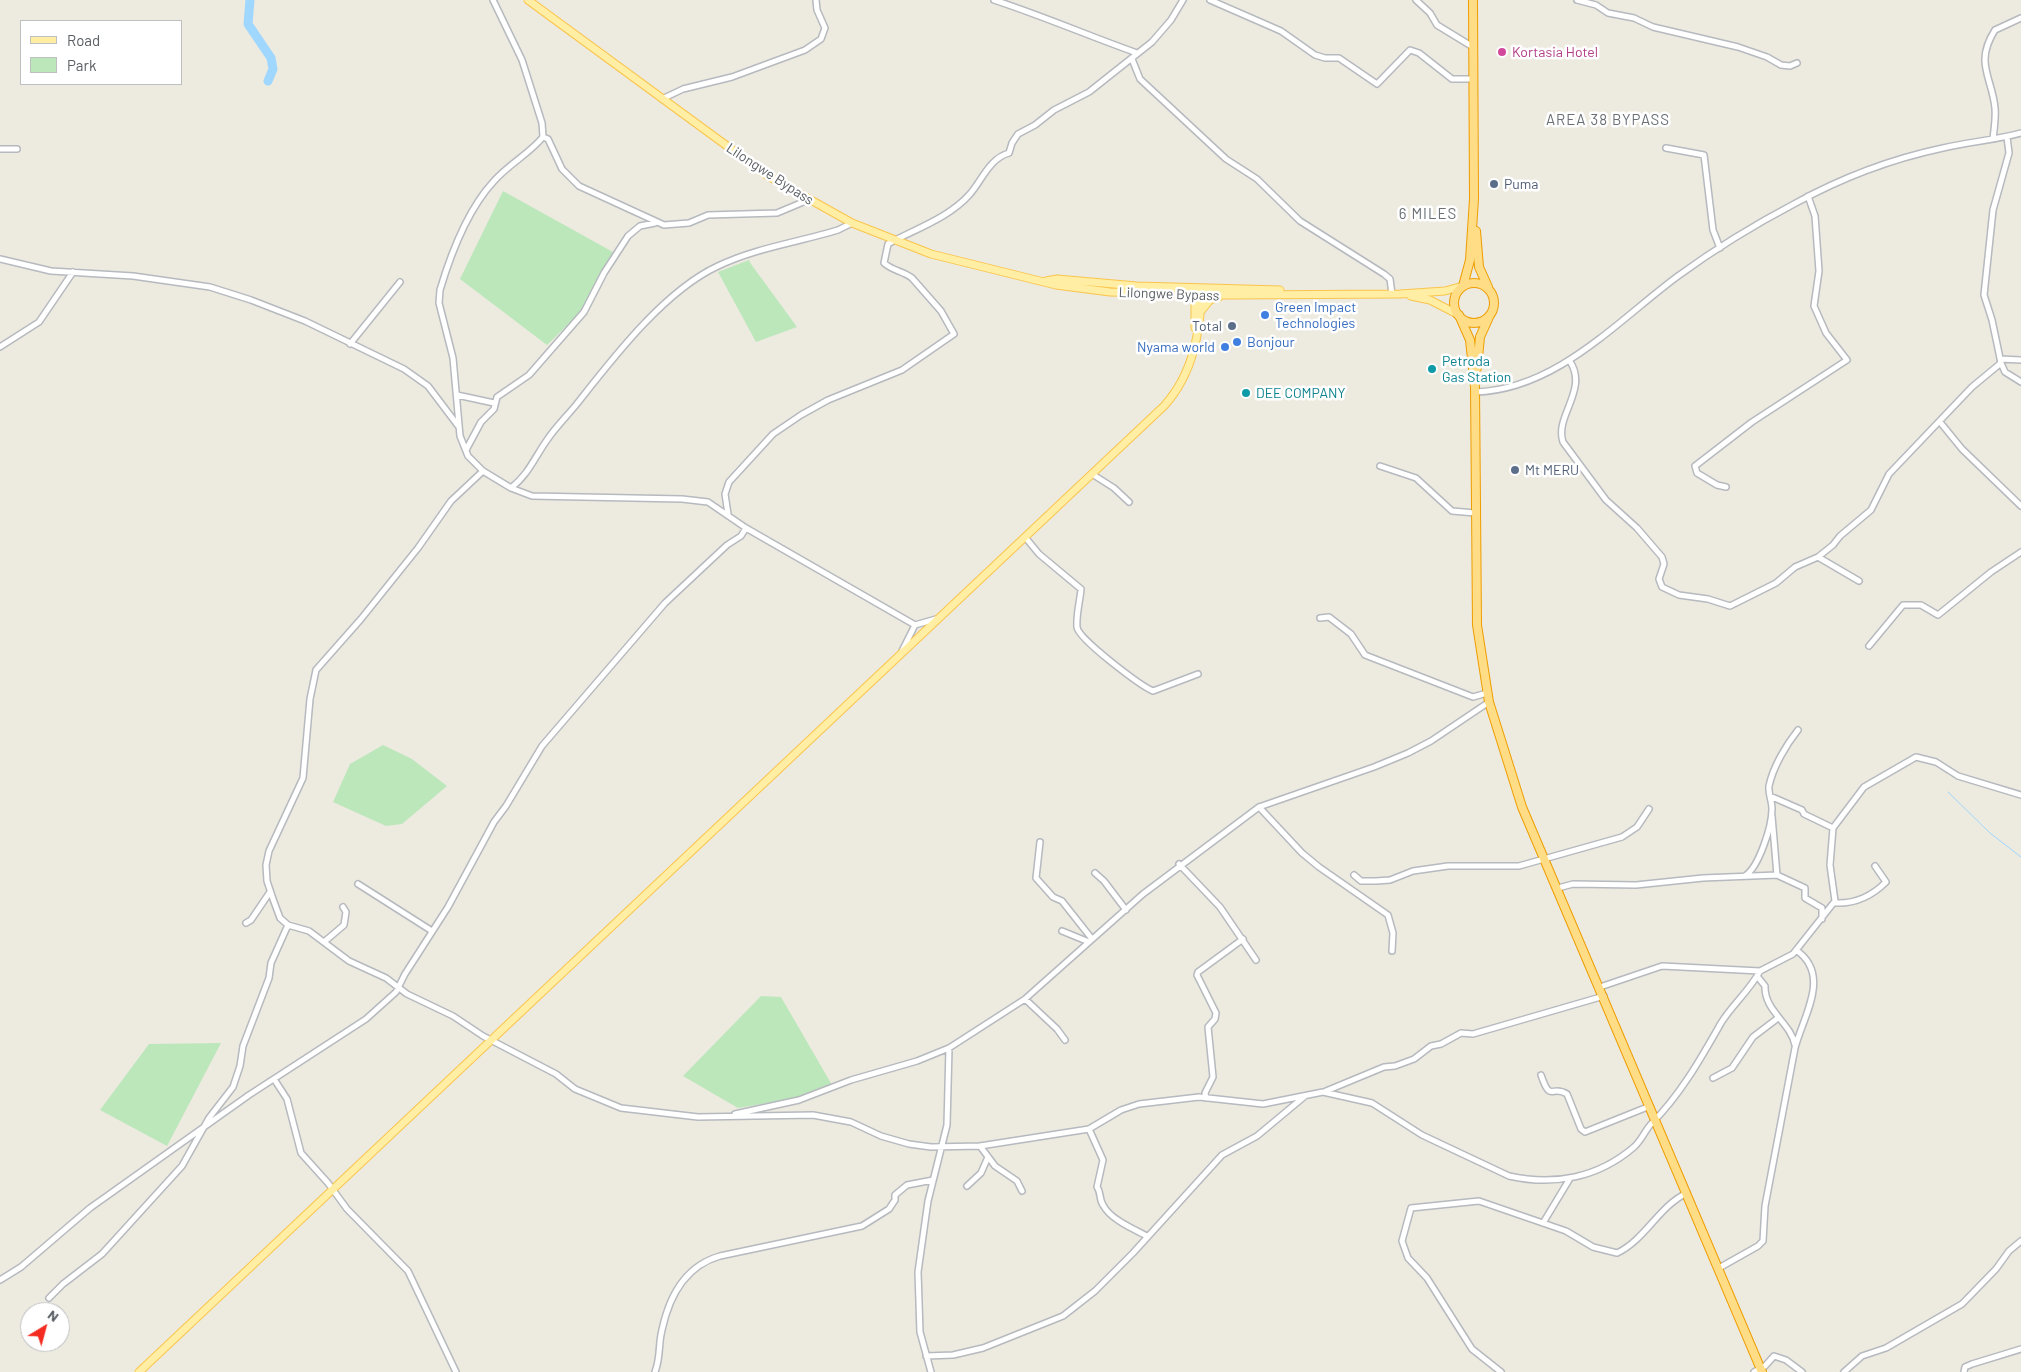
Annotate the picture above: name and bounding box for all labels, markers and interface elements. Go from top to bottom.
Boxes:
legend [20,20,182,85]
text: Road [67,31,100,49]
place label: Kortasia Hotel [1512,44,1598,60]
marker: Kortasia Hotel [1496,46,1508,58]
text: Park [67,56,96,74]
district label: AREA 38 BYPASS [1544,111,1672,129]
street label: Lilongwe Bypass [723,140,817,208]
place label: Puma [1504,176,1539,192]
marker: Puma [1488,178,1500,190]
district label: 6 MILES [1398,205,1458,223]
street label: Lilongwe Bypass [1118,284,1220,304]
place label: Green Impact Technologies [1275,299,1356,332]
marker: Green Impact Technologies [1259,309,1271,321]
place label: Total [1192,318,1222,334]
marker: Total [1226,320,1238,332]
place label: Bonjour [1247,334,1295,350]
marker: Bonjour [1231,336,1243,348]
place label: Nyama world [1137,339,1215,355]
marker: Nyama world [1219,341,1231,353]
place label: Petroda Gas Station [1442,353,1511,386]
marker: Petroda Gas Station [1426,363,1438,375]
place label: DEE COMPANY [1256,385,1345,401]
marker: DEE COMPANY [1240,387,1252,399]
place label: Mt MERU [1525,462,1579,478]
marker: Mt MERU [1509,464,1521,476]
north arrow [20,1302,70,1352]
text: N [45,1306,63,1325]

